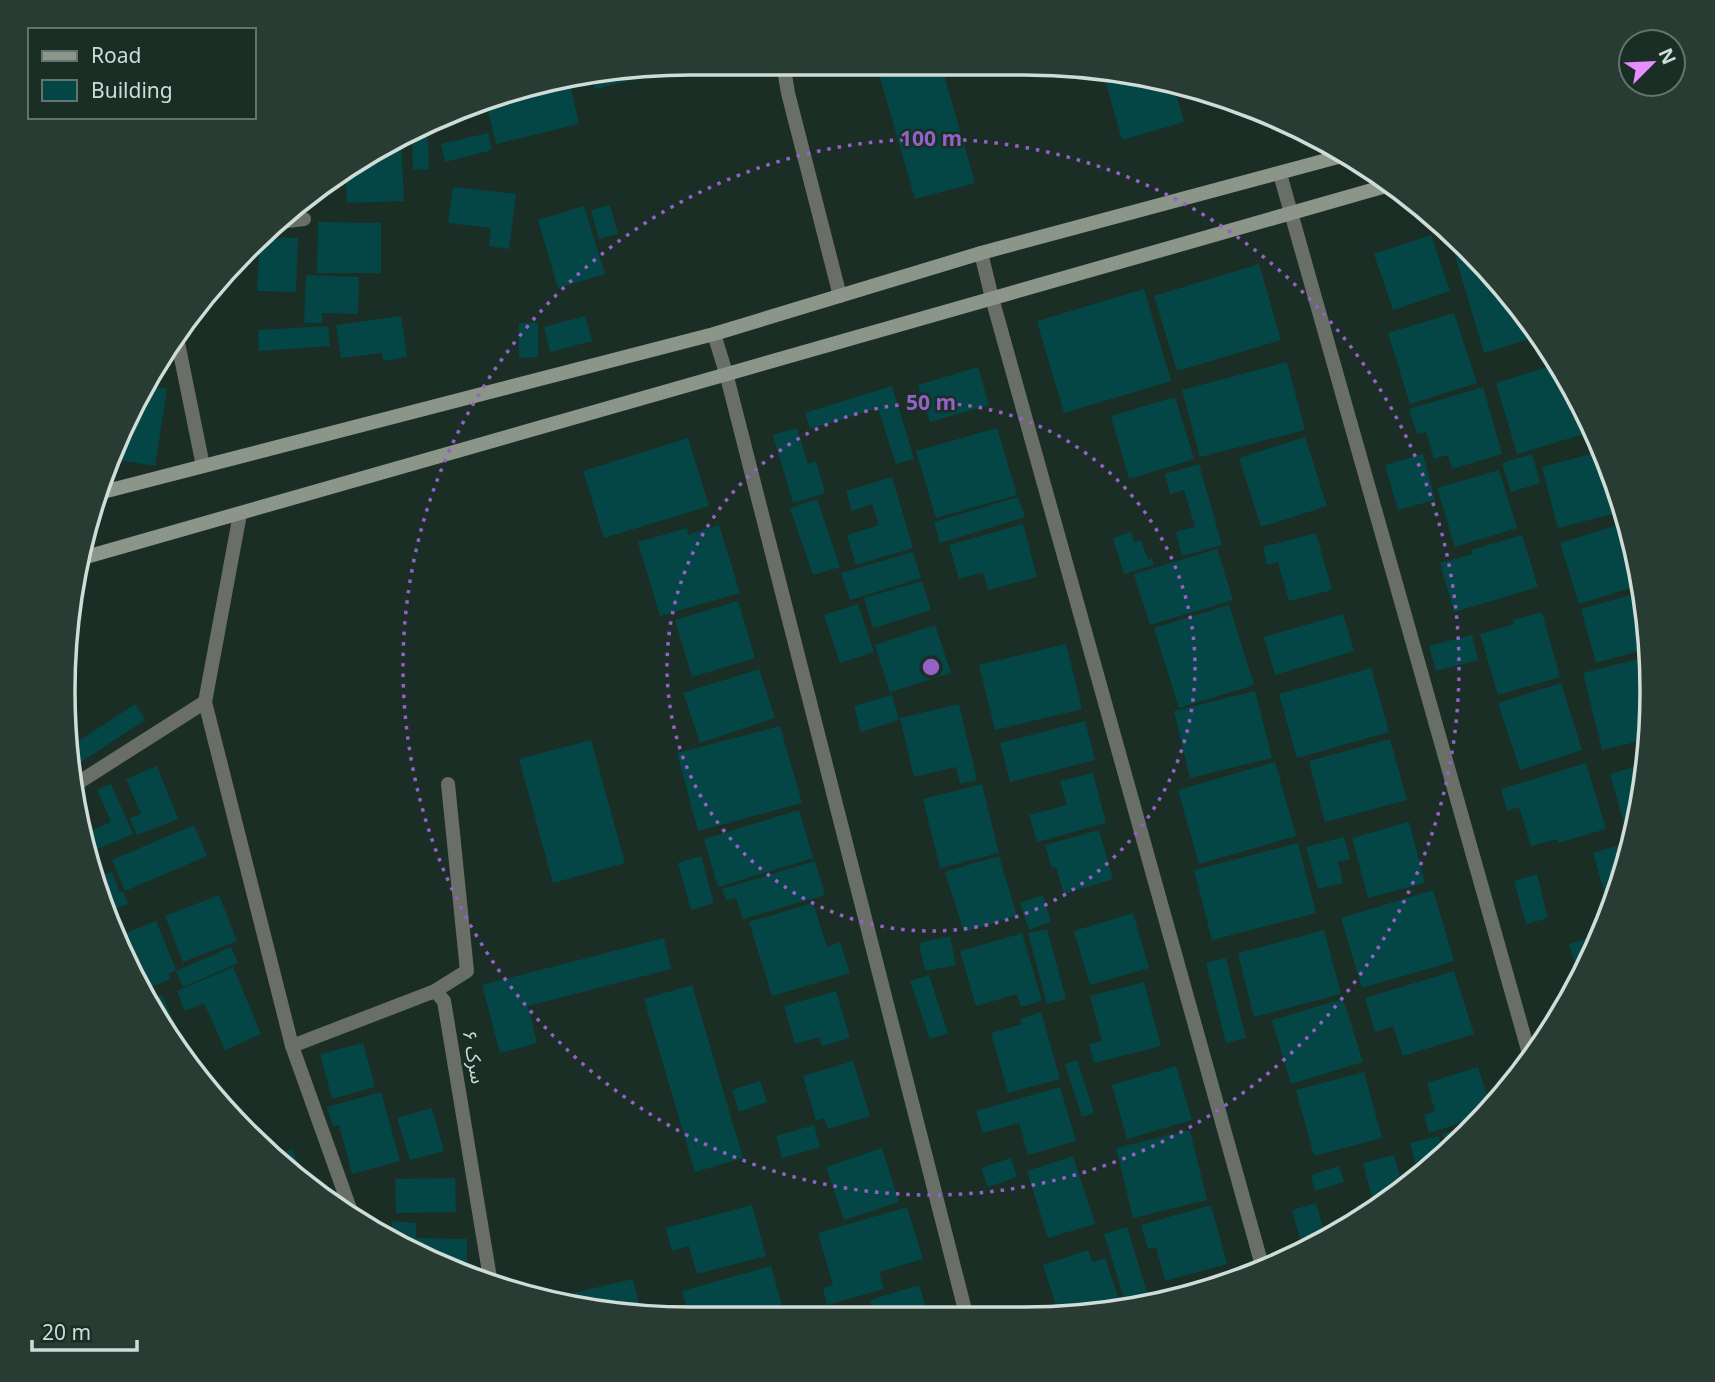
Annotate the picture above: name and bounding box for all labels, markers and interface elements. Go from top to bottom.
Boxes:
legend [28,28,256,119]
north arrow [1617,28,1687,98]
text: Road [91,34,141,78]
text: N [1645,41,1688,72]
text: Building [91,69,173,113]
text: 100 m [900,117,962,161]
text: 50 m [906,381,956,425]
centre of rings [919,655,943,679]
street label: سرک ۶ [449,1027,497,1087]
scale bar [32,1308,136,1352]
text: 20 m [42,1311,91,1355]

